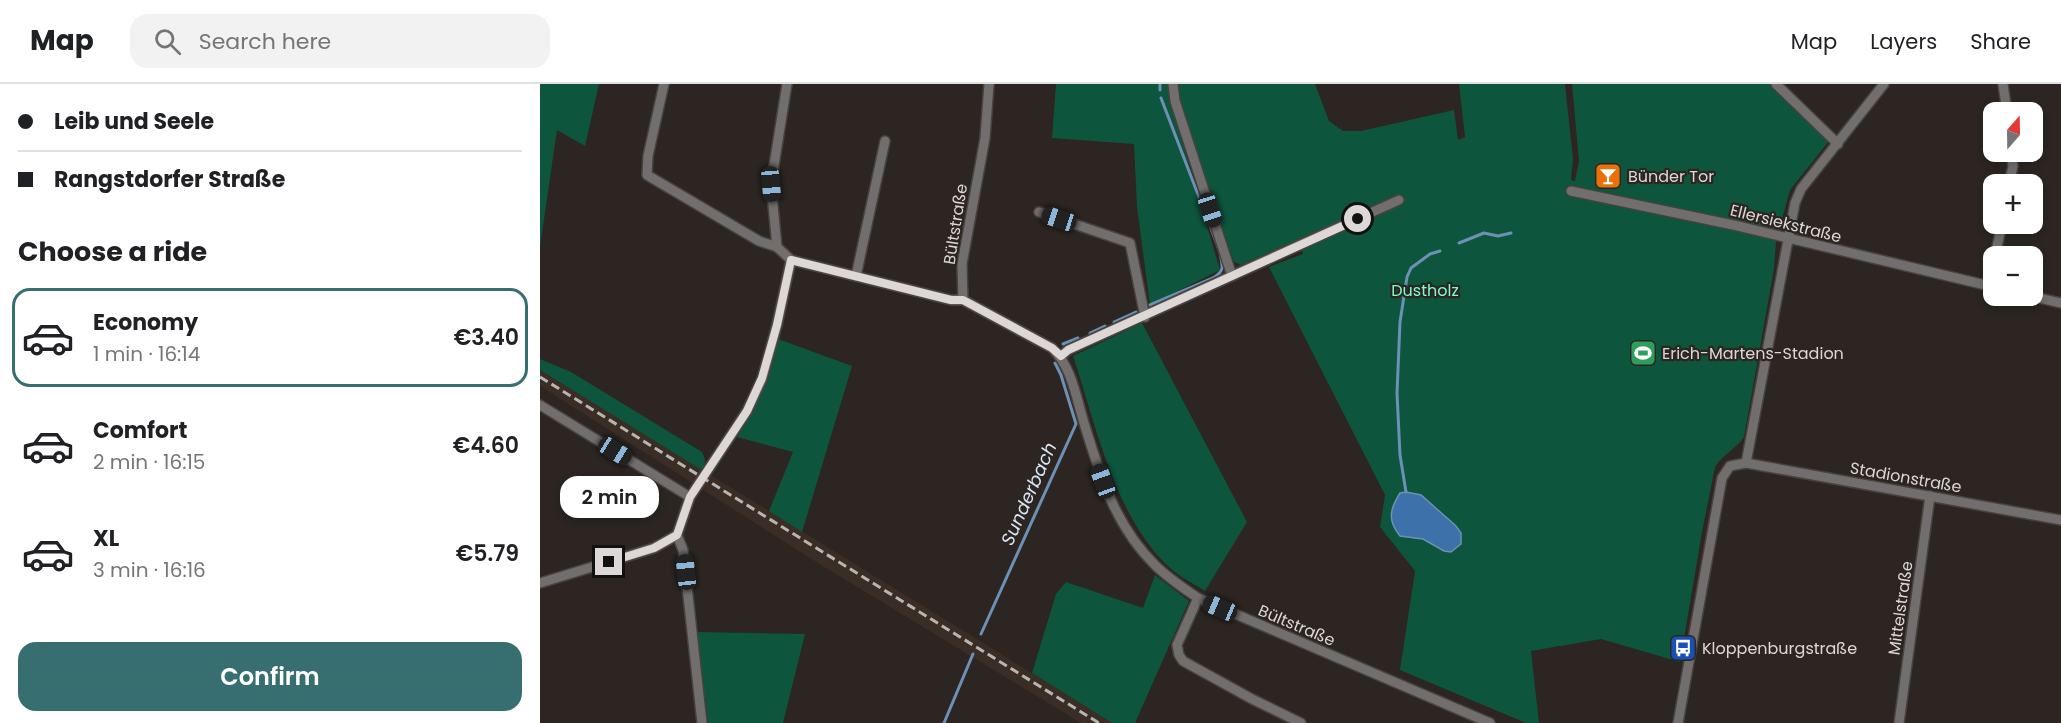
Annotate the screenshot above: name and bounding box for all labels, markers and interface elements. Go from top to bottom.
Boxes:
search box [130,14,550,68]
text: Map [30,21,94,60]
icon: search [151,25,184,58]
text: Search here [199,26,331,57]
text: Map [1791,27,1837,56]
text: Layers [1870,27,1937,56]
text: Share [1970,27,2031,56]
north arrow [1983,102,2043,162]
map controls [1983,102,2043,306]
text: Leib und Seele [54,106,214,137]
bar icon: Bünder Tor [1593,161,1623,191]
text: Rangstdorfer Straße [54,164,285,195]
car [760,165,782,203]
place label: Bünder Tor [1628,165,1714,188]
button: + [1983,174,2043,234]
street label: Bültstraße [938,182,973,266]
car [1196,190,1224,230]
street label: Ellersiekstraße [1728,199,1844,248]
car [1039,205,1079,233]
route start [1344,205,1371,232]
text: Choose a ride [18,233,207,270]
button: − [1983,246,2043,306]
park label: Dustholz [1391,279,1459,302]
text: Economy [93,307,198,338]
icon: car [21,311,75,365]
text: €3.40 [454,322,519,353]
sports icon: Erich-Martens-Stadion [1628,338,1658,368]
text: 1 min · 16:14 [93,340,200,368]
place label: Erich-Martens-Stadion [1662,342,1844,365]
text: Comfort [93,415,187,446]
icon: car [21,419,75,473]
text: €4.60 [453,430,519,461]
car [595,434,635,468]
water label: Sunderbach [995,438,1062,549]
text: 2 min · 16:15 [93,448,205,476]
street label: Stadionstraße [1848,456,1964,499]
car [1088,461,1118,501]
callout: 2 min [560,475,658,517]
text: 2 min [582,483,637,511]
text: XL [93,523,119,554]
icon: car [21,527,75,581]
text: €5.79 [456,538,519,569]
route end [595,548,622,575]
car [675,553,697,591]
text: 3 min · 16:16 [93,556,206,584]
street label: Mittelstraße [1882,559,1919,657]
car [1200,593,1240,623]
street label: Bültstraße [1255,599,1339,652]
bus stop icon: Kloppenburgstraße [1668,633,1698,663]
place label: Kloppenburgstraße [1702,637,1857,660]
button: Confirm [18,642,522,711]

